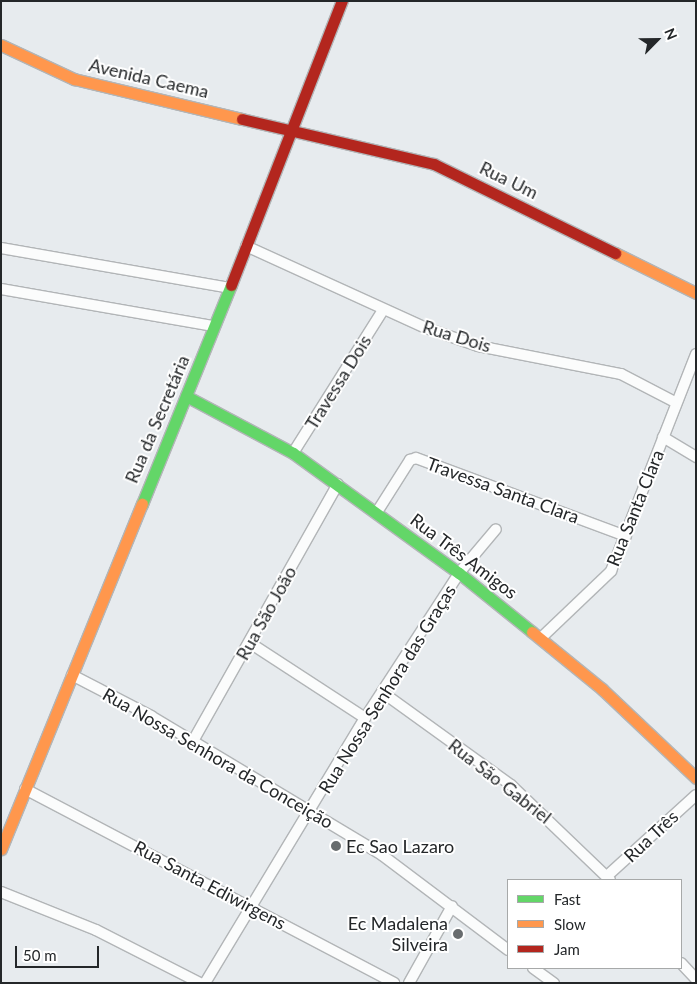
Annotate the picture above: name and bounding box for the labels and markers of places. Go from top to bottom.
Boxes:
place label: Ec Sao Lazaro [346,835,454,857]
marker: Ec Sao Lazaro [330,840,342,852]
place label: Ec Madalena Silveira [348,913,448,956]
marker: Ec Madalena Silveira [452,928,464,940]

